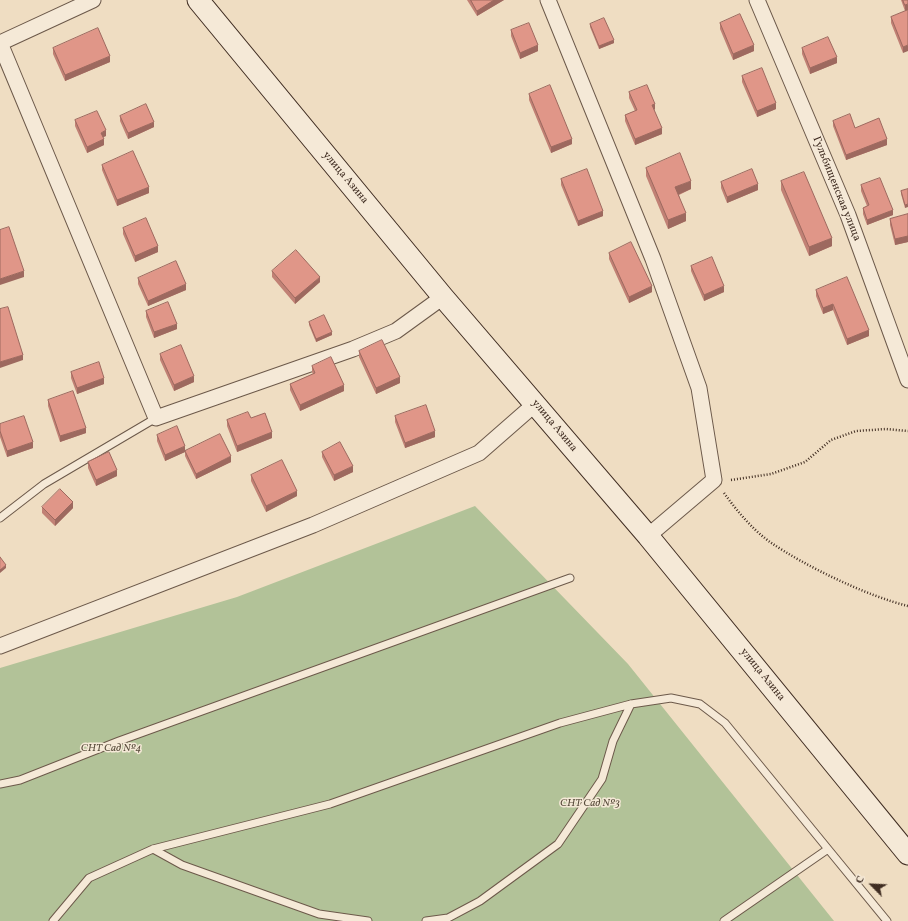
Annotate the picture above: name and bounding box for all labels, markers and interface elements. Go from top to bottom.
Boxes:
street label: Гульбищенская улица [809,135,863,243]
street label: улица Азина [319,149,371,207]
street label: улица Азина [528,397,580,455]
street label: улица Азина [737,646,787,704]
park label: СНТ Сад №4 [81,742,141,756]
park label: СНТ Сад №3 [560,797,620,811]
north arrow [852,865,892,905]
text: С [852,874,869,886]

